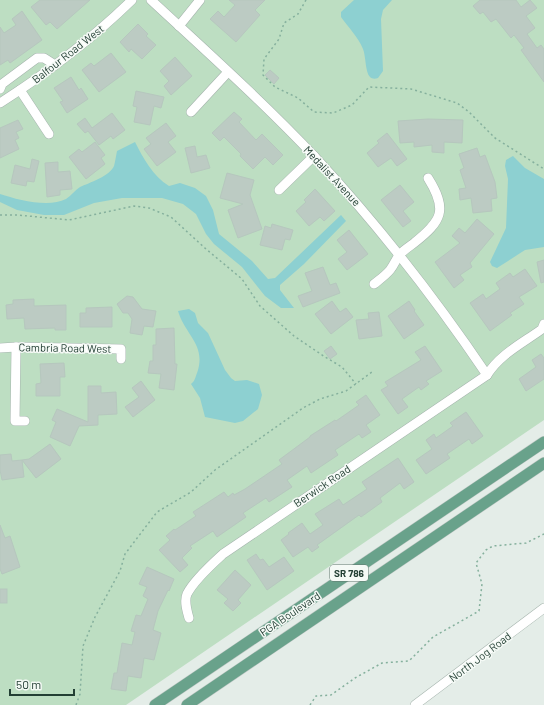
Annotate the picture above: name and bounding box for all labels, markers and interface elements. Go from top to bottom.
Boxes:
street label: Balfour Road West [29,22,106,86]
street label: Medalist Avenue [301,143,364,208]
street label: Cambria Road West [19,340,111,355]
street label: Berwick Road [291,462,353,509]
road number: SR 786 [330,565,368,581]
street label: PGA Boulevard [257,589,322,639]
street label: North Jog Road [446,629,513,684]
scale bar [10,671,74,697]
text: 50 m [16,677,41,691]

